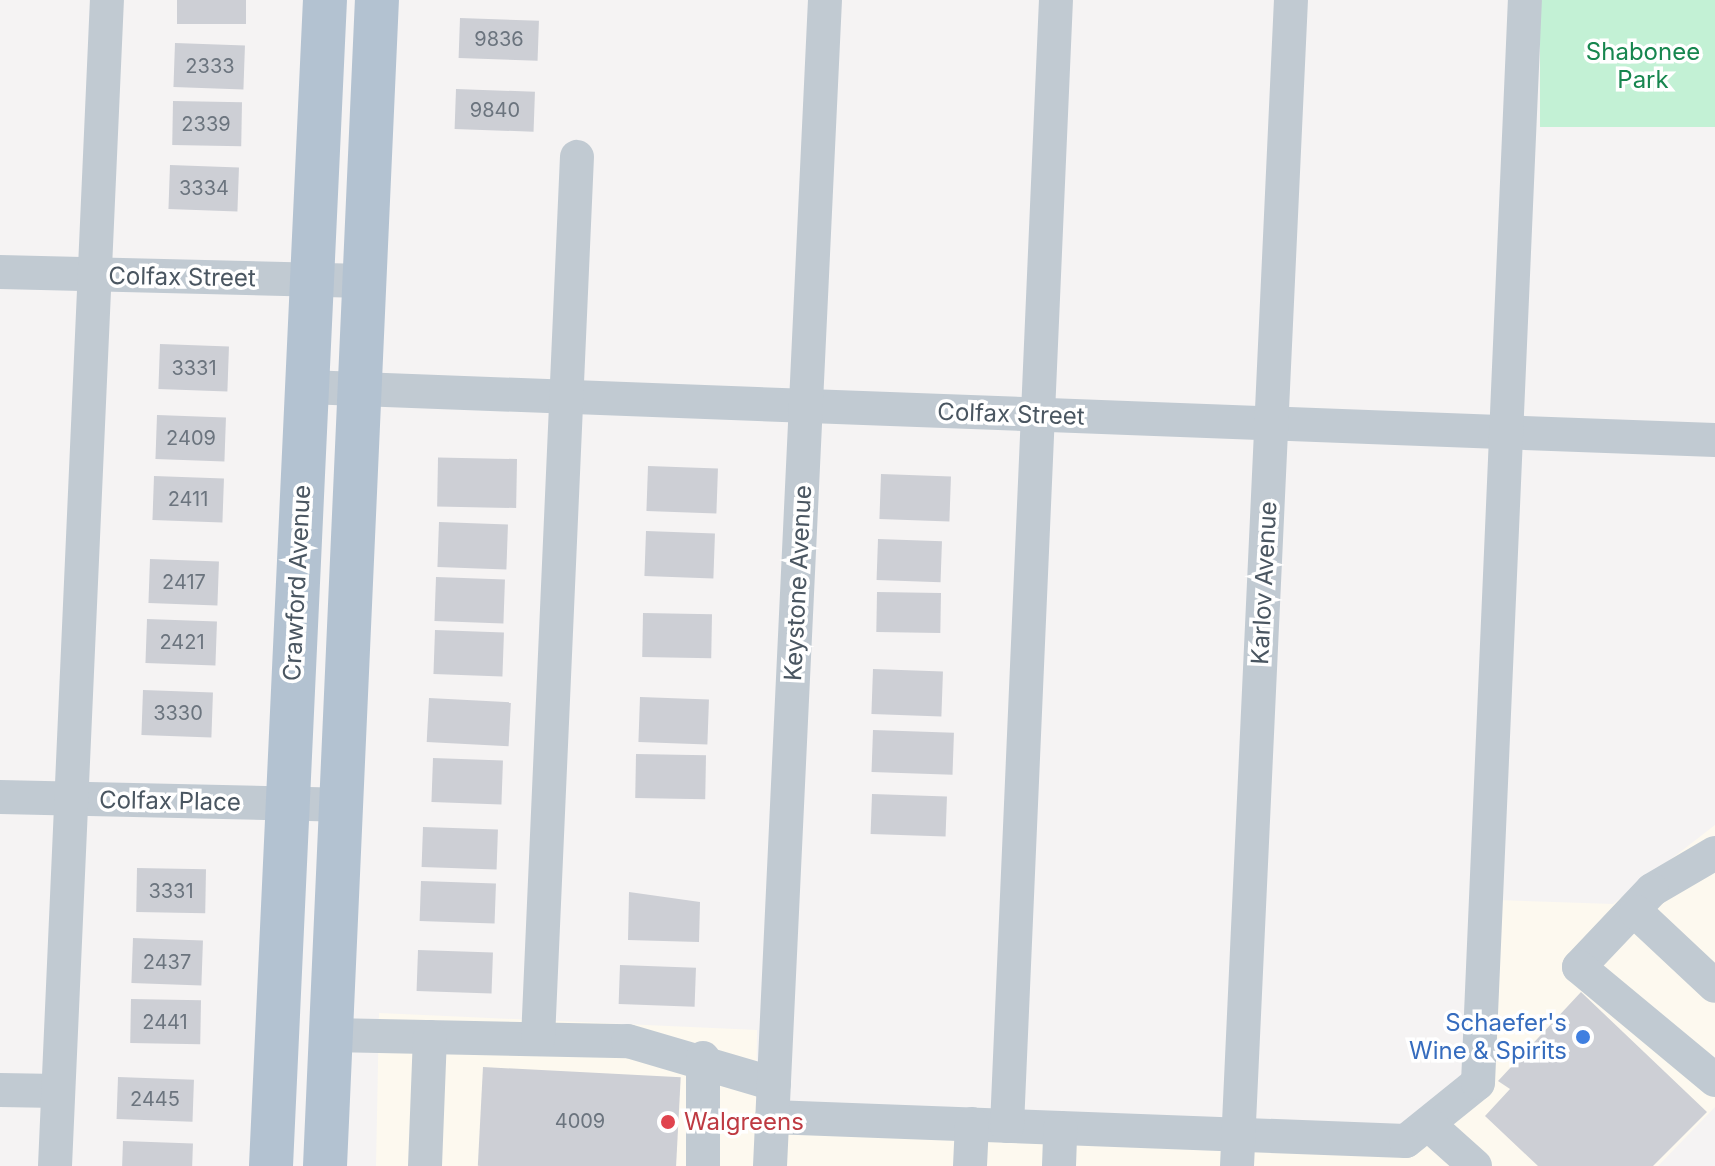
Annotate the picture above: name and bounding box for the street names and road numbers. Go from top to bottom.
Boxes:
street label: Colfax Street [108,261,256,293]
street label: Colfax Street [937,397,1085,431]
street label: Crawford Avenue [277,484,317,682]
street label: Keystone Avenue [778,484,818,682]
street label: Karlov Avenue [1245,501,1283,665]
street label: Colfax Place [99,785,241,817]

